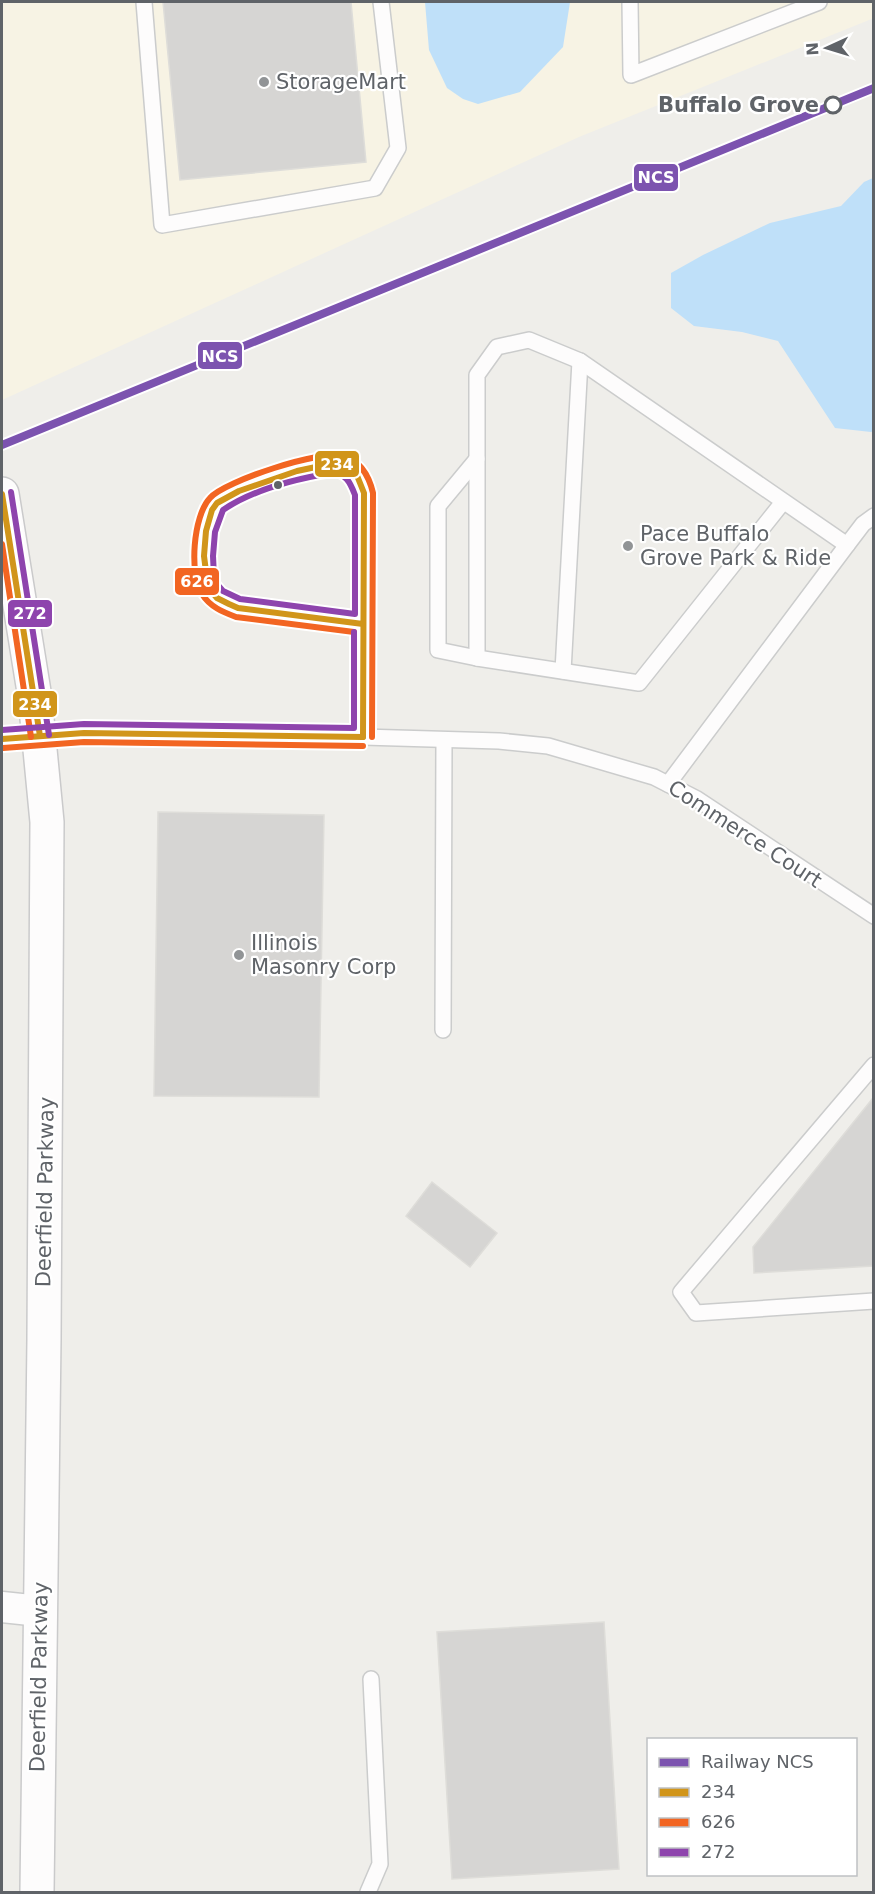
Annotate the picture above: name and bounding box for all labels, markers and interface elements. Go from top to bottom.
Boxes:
north arrow [797,18,857,78]
text: N [803,42,822,56]
place label: StorageMart [276,70,406,94]
marker: StorageMart [257,75,271,89]
place label: Buffalo Grove [658,93,819,117]
marker: Buffalo Grove [824,96,842,114]
line badge: NCS [633,163,679,192]
text: NCS [638,168,674,187]
line badge: NCS [197,341,243,370]
text: NCS [202,347,238,366]
line badge: 234 [314,450,360,478]
text: 234 [320,455,354,474]
unlabelled marker [272,479,284,491]
place label: Pace Buffalo Grove Park & Ride [640,522,831,570]
marker: Pace Buffalo Grove Park & Ride [621,539,635,553]
line badge: 626 [174,567,220,596]
text: 626 [180,572,214,591]
line badge: 272 [7,599,53,628]
text: 272 [13,604,47,623]
line badge: 234 [12,690,58,718]
text: 234 [18,695,52,714]
street label: Commerce Court [664,775,826,893]
place label: Illinois Masonry Corp [251,931,396,979]
marker: Illinois Masonry Corp [232,948,246,962]
street label: Deerfield Parkway [31,1097,59,1287]
street label: Deerfield Parkway [25,1582,53,1772]
legend [647,1738,857,1876]
text: Railway NCS [701,1751,814,1772]
text: 234 [701,1781,735,1802]
text: 626 [701,1811,735,1832]
text: 272 [701,1841,735,1862]

